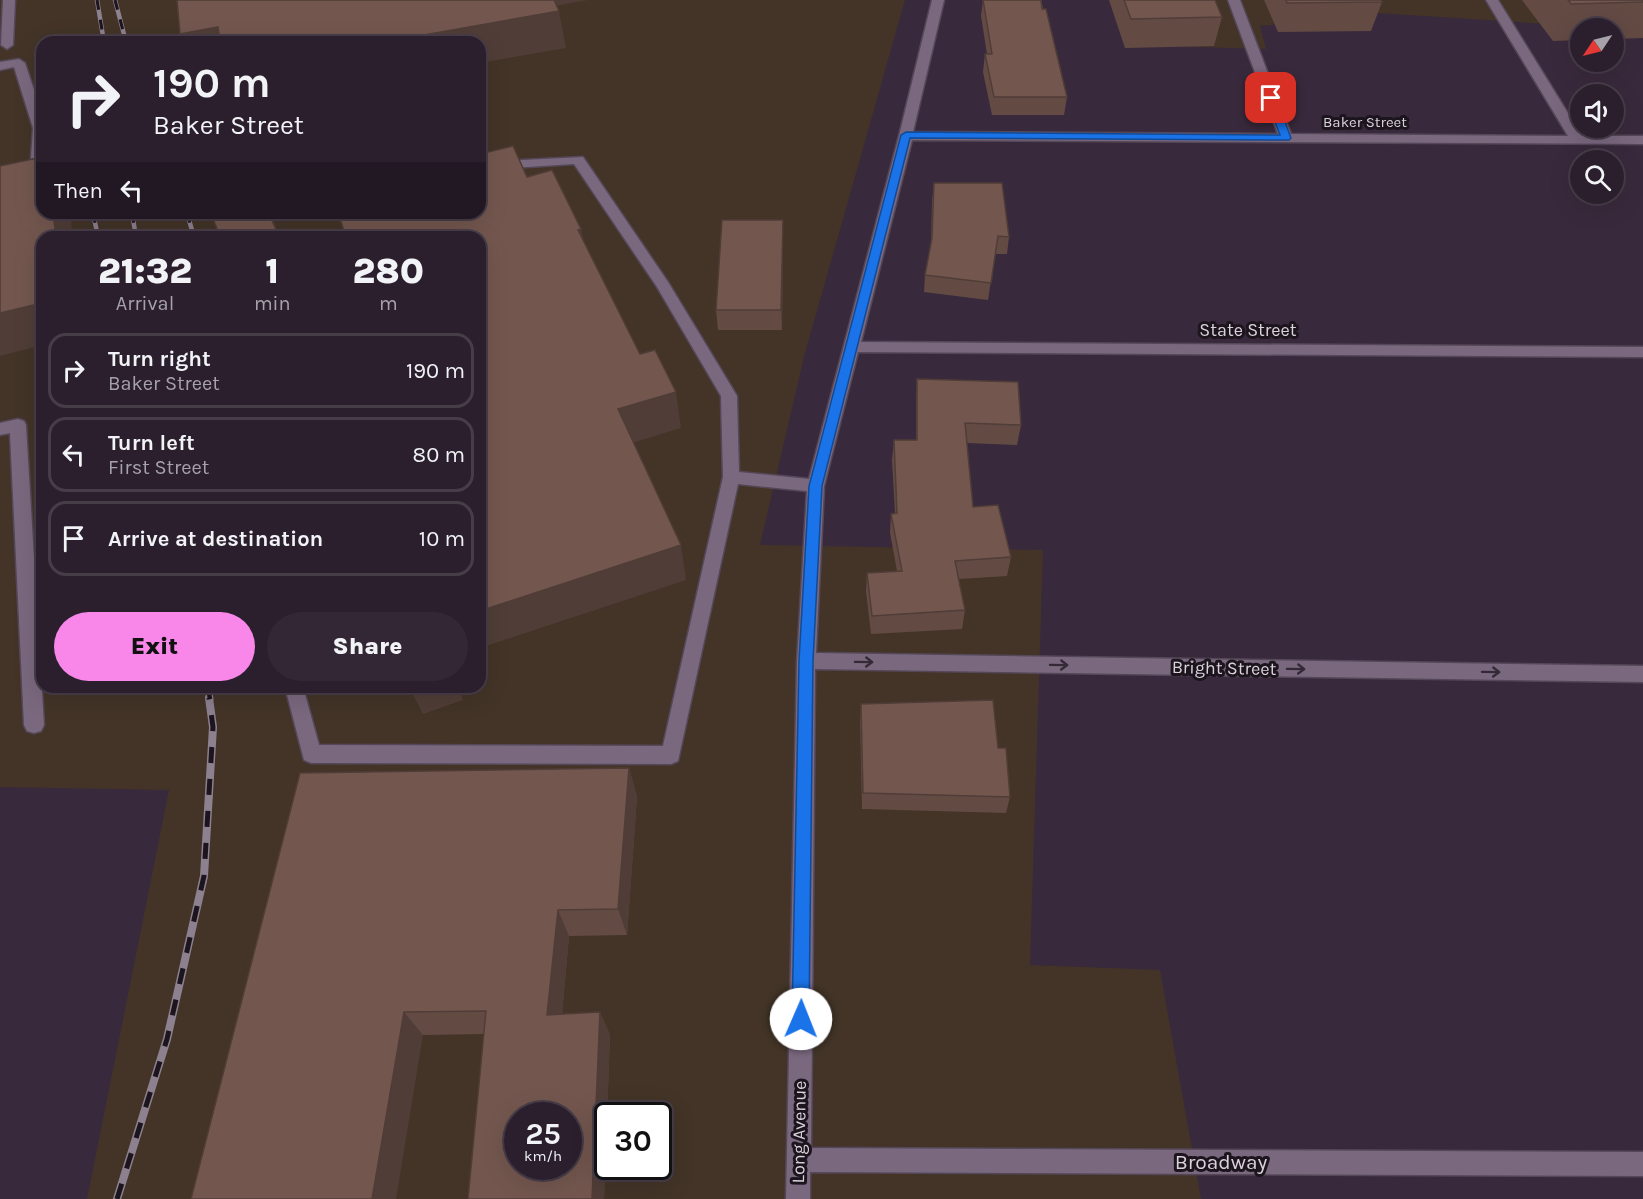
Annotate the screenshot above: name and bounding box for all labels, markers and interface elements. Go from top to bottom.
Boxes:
north arrow [1570,18,1624,72]
map controls [1570,18,1624,204]
text: 190 m [153,58,271,108]
icon: right [54,60,132,138]
pin [1245,72,1296,123]
icon: arrive [1254,81,1287,114]
button: sound [1570,84,1624,138]
text: Baker Street [153,109,304,141]
street label: Baker Street [1323,113,1407,131]
button: search [1570,150,1624,204]
icon: left [115,174,148,207]
text: Then [54,178,103,204]
text: 21:32 [98,250,192,292]
text: 1 [265,250,279,292]
text: 280 [353,250,424,292]
text: Arrival [116,292,174,315]
text: min [254,292,291,315]
text: m [379,292,398,315]
street label: State Street [1199,319,1297,341]
text: Turn right [108,346,211,372]
icon: right [57,354,90,387]
text: 190 m [406,358,465,384]
text: Baker Street [108,372,220,395]
text: Turn left [108,430,195,456]
icon: left [57,438,90,471]
text: 80 m [413,442,465,468]
text: First Street [108,456,209,479]
icon: arrive [57,522,90,555]
text: Arrive at destination [108,526,323,552]
text: 10 m [419,526,465,552]
button: Exit [54,612,255,681]
button: Share [267,612,468,681]
one-way arrow [854,656,874,668]
street label: Bright Street [1172,656,1277,680]
one-way arrow [1049,659,1069,671]
one-way arrow [1286,663,1306,675]
one-way arrow [1481,666,1501,678]
position arrow [769,987,833,1051]
street label: Long Avenue [787,1080,811,1184]
speed limit sign: 30 [594,1102,672,1180]
text: 25 [525,1116,561,1152]
text: km/h [524,1147,562,1165]
street label: Broadway [1175,1150,1268,1174]

